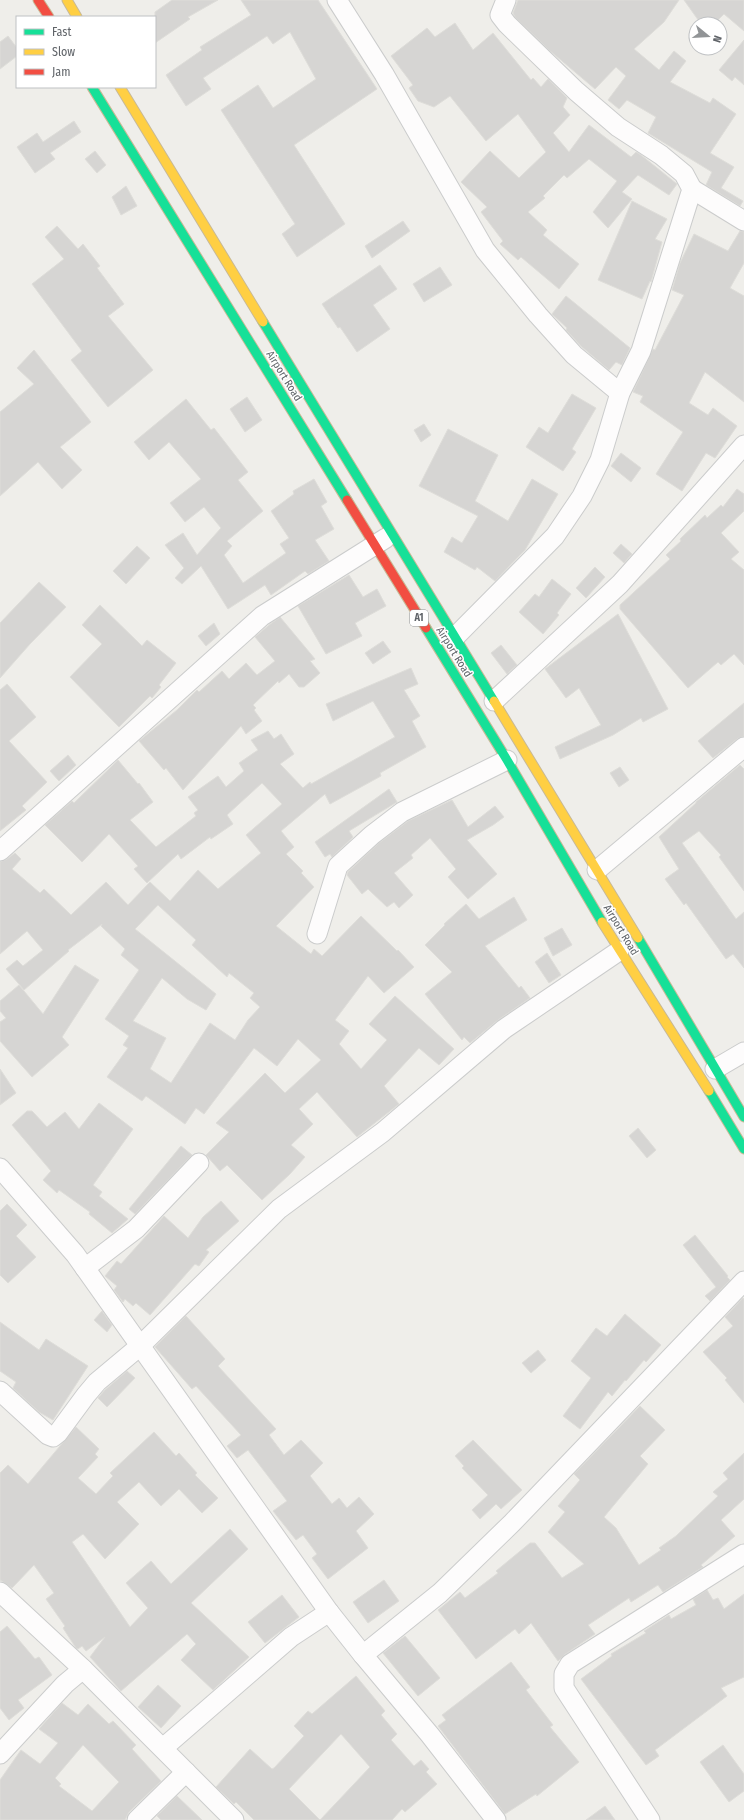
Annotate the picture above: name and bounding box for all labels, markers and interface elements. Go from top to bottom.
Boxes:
legend [16,16,156,88]
north arrow [688,16,728,56]
text: Fast [52,25,71,39]
text: N [710,34,724,44]
text: Slow [52,45,75,59]
text: Jam [52,65,70,79]
street label: Airport Road [263,348,305,404]
road number: A1 [410,610,428,626]
street label: Airport Road [433,624,475,680]
street label: Airport Road [601,902,641,958]

